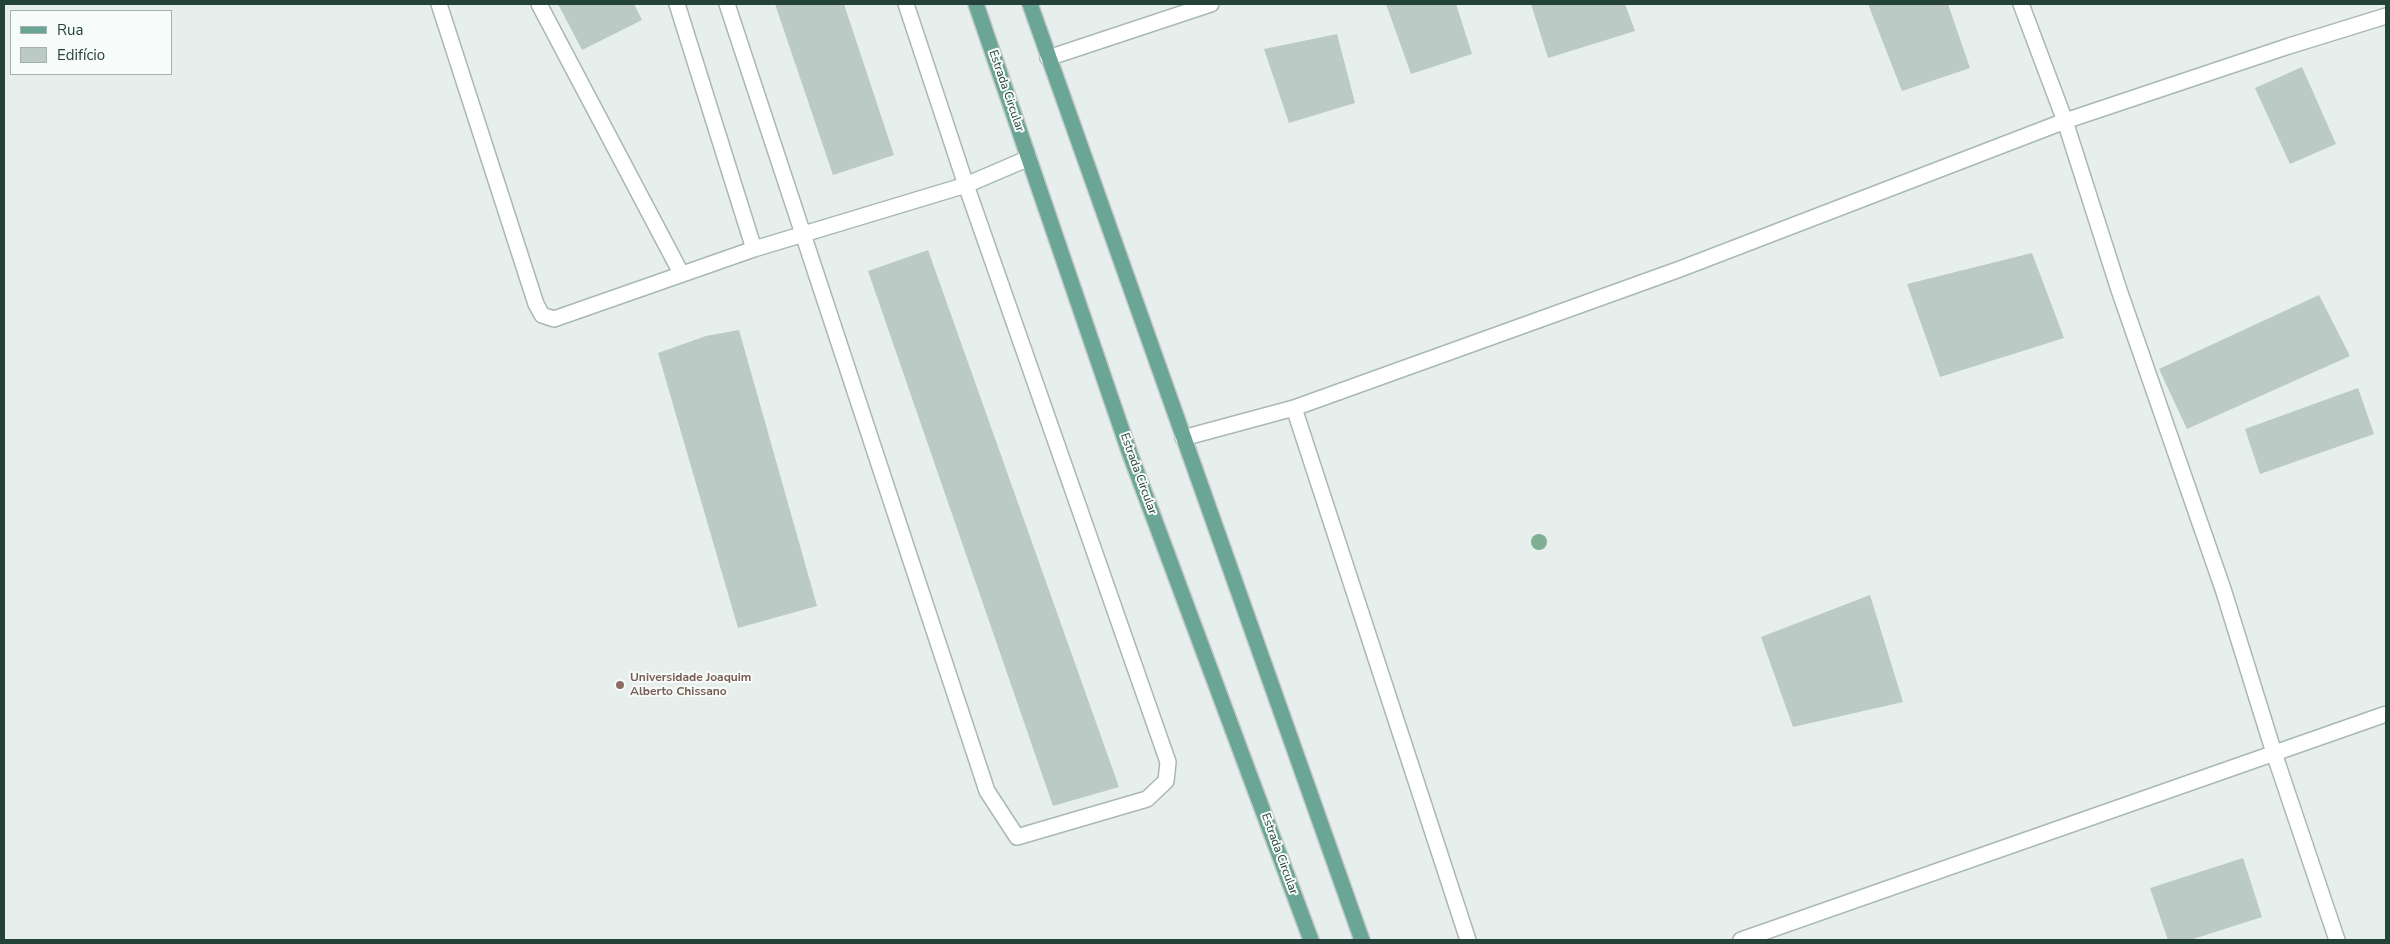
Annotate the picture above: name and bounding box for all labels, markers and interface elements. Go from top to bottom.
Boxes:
legend [10,10,172,75]
text: Rua [57,20,83,40]
text: Edifício [57,45,105,65]
street label: Estrada Circular [985,48,1027,134]
street label: Estrada Circular [1117,431,1159,517]
place label: Universidade Joaquim Alberto Chissano [630,671,751,699]
marker: Universidade Joaquim Alberto Chissano [614,679,626,691]
street label: Estrada Circular [1258,811,1300,897]

